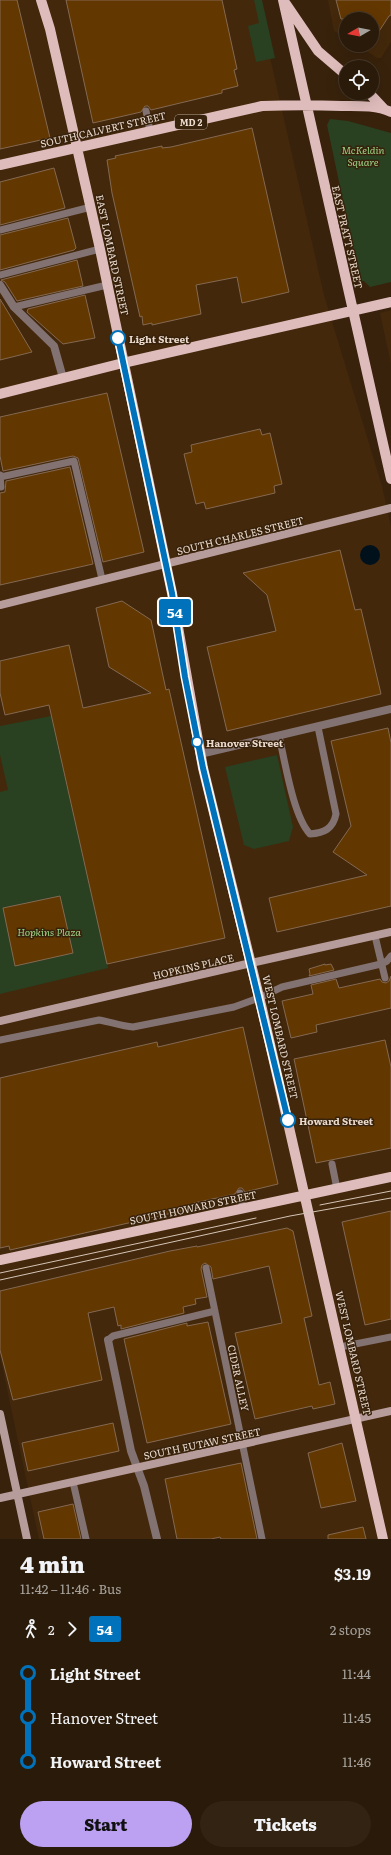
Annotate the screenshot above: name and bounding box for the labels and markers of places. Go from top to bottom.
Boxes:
marker: Light Street [110,330,126,346]
place label: Light Street [129,331,190,346]
place label: Hanover Street [206,735,284,750]
marker: Hanover Street [191,736,203,748]
marker: Howard Street [280,1112,296,1128]
place label: Howard Street [299,1113,374,1128]

